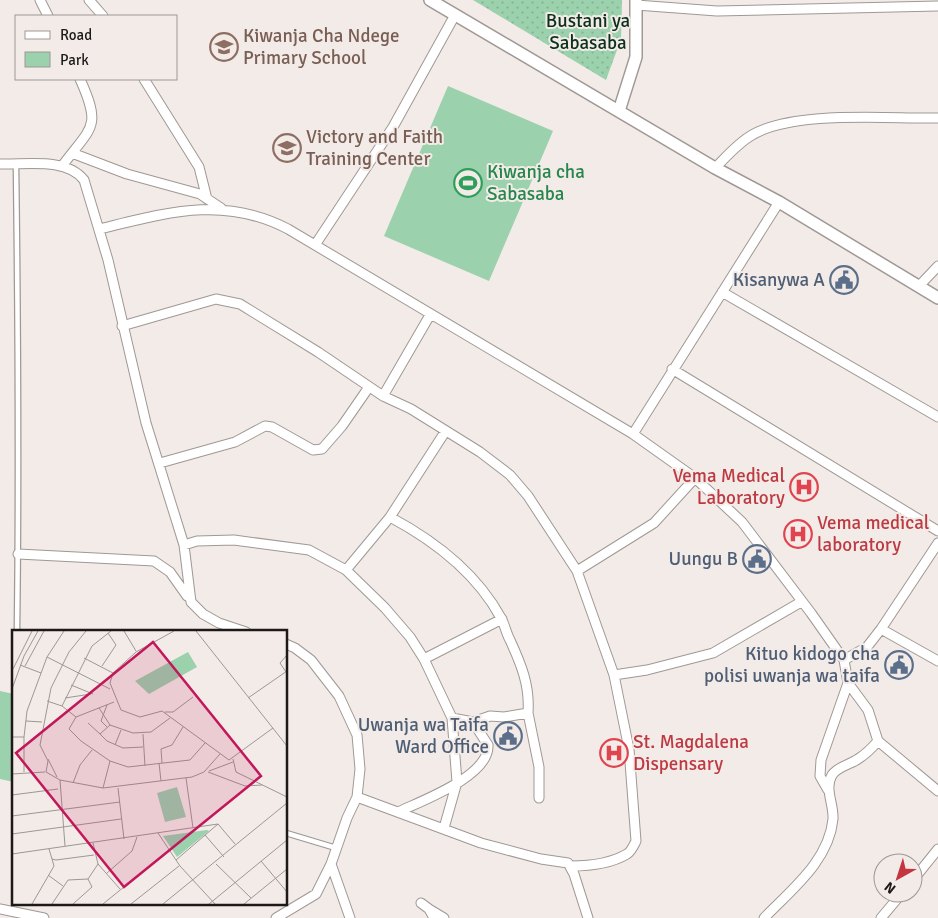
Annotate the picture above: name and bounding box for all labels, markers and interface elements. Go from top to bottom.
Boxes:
park label: Bustani ya Sabasaba [546,9,630,55]
legend [15,15,178,80]
place label: Kiwanja Cha Ndege Primary School [243,24,400,70]
text: Road [60,26,92,44]
school or university icon: Kiwanja Cha Ndege Primary School [209,32,239,62]
text: Park [60,51,89,69]
place label: Victory and Faith Training Center [306,125,443,171]
school or university icon: Victory and Faith Training Center [272,133,302,163]
place label: Kiwanja cha Sabasaba [487,160,585,206]
sports icon: Kiwanja cha Sabasaba [453,168,483,198]
public building icon: Kisanywa A [829,265,859,295]
place label: Kisanywa A [733,268,825,292]
place label: Vema Medical Laboratory [672,464,785,510]
hospital icon: Vema Medical Laboratory [789,472,819,502]
place label: Vema medical laboratory [817,511,929,557]
hospital icon: Vema medical laboratory [783,519,813,549]
public building icon: Uungu B [742,544,772,574]
place label: Uungu B [668,547,738,571]
inset map [12,630,288,906]
place label: Kituo kidogo cha polisi uwanja wa taifa [704,642,880,688]
public building icon: Kituo kidogo cha polisi uwanja wa taifa [884,650,914,680]
place label: Uwanja wa Taifa Ward Office [358,713,489,759]
public building icon: Uwanja wa Taifa Ward Office [493,721,523,751]
place label: St. Magdalena Dispensary [633,730,749,776]
hospital icon: St. Magdalena Dispensary [599,738,629,768]
north arrow [873,853,923,903]
text: N [881,878,899,897]

